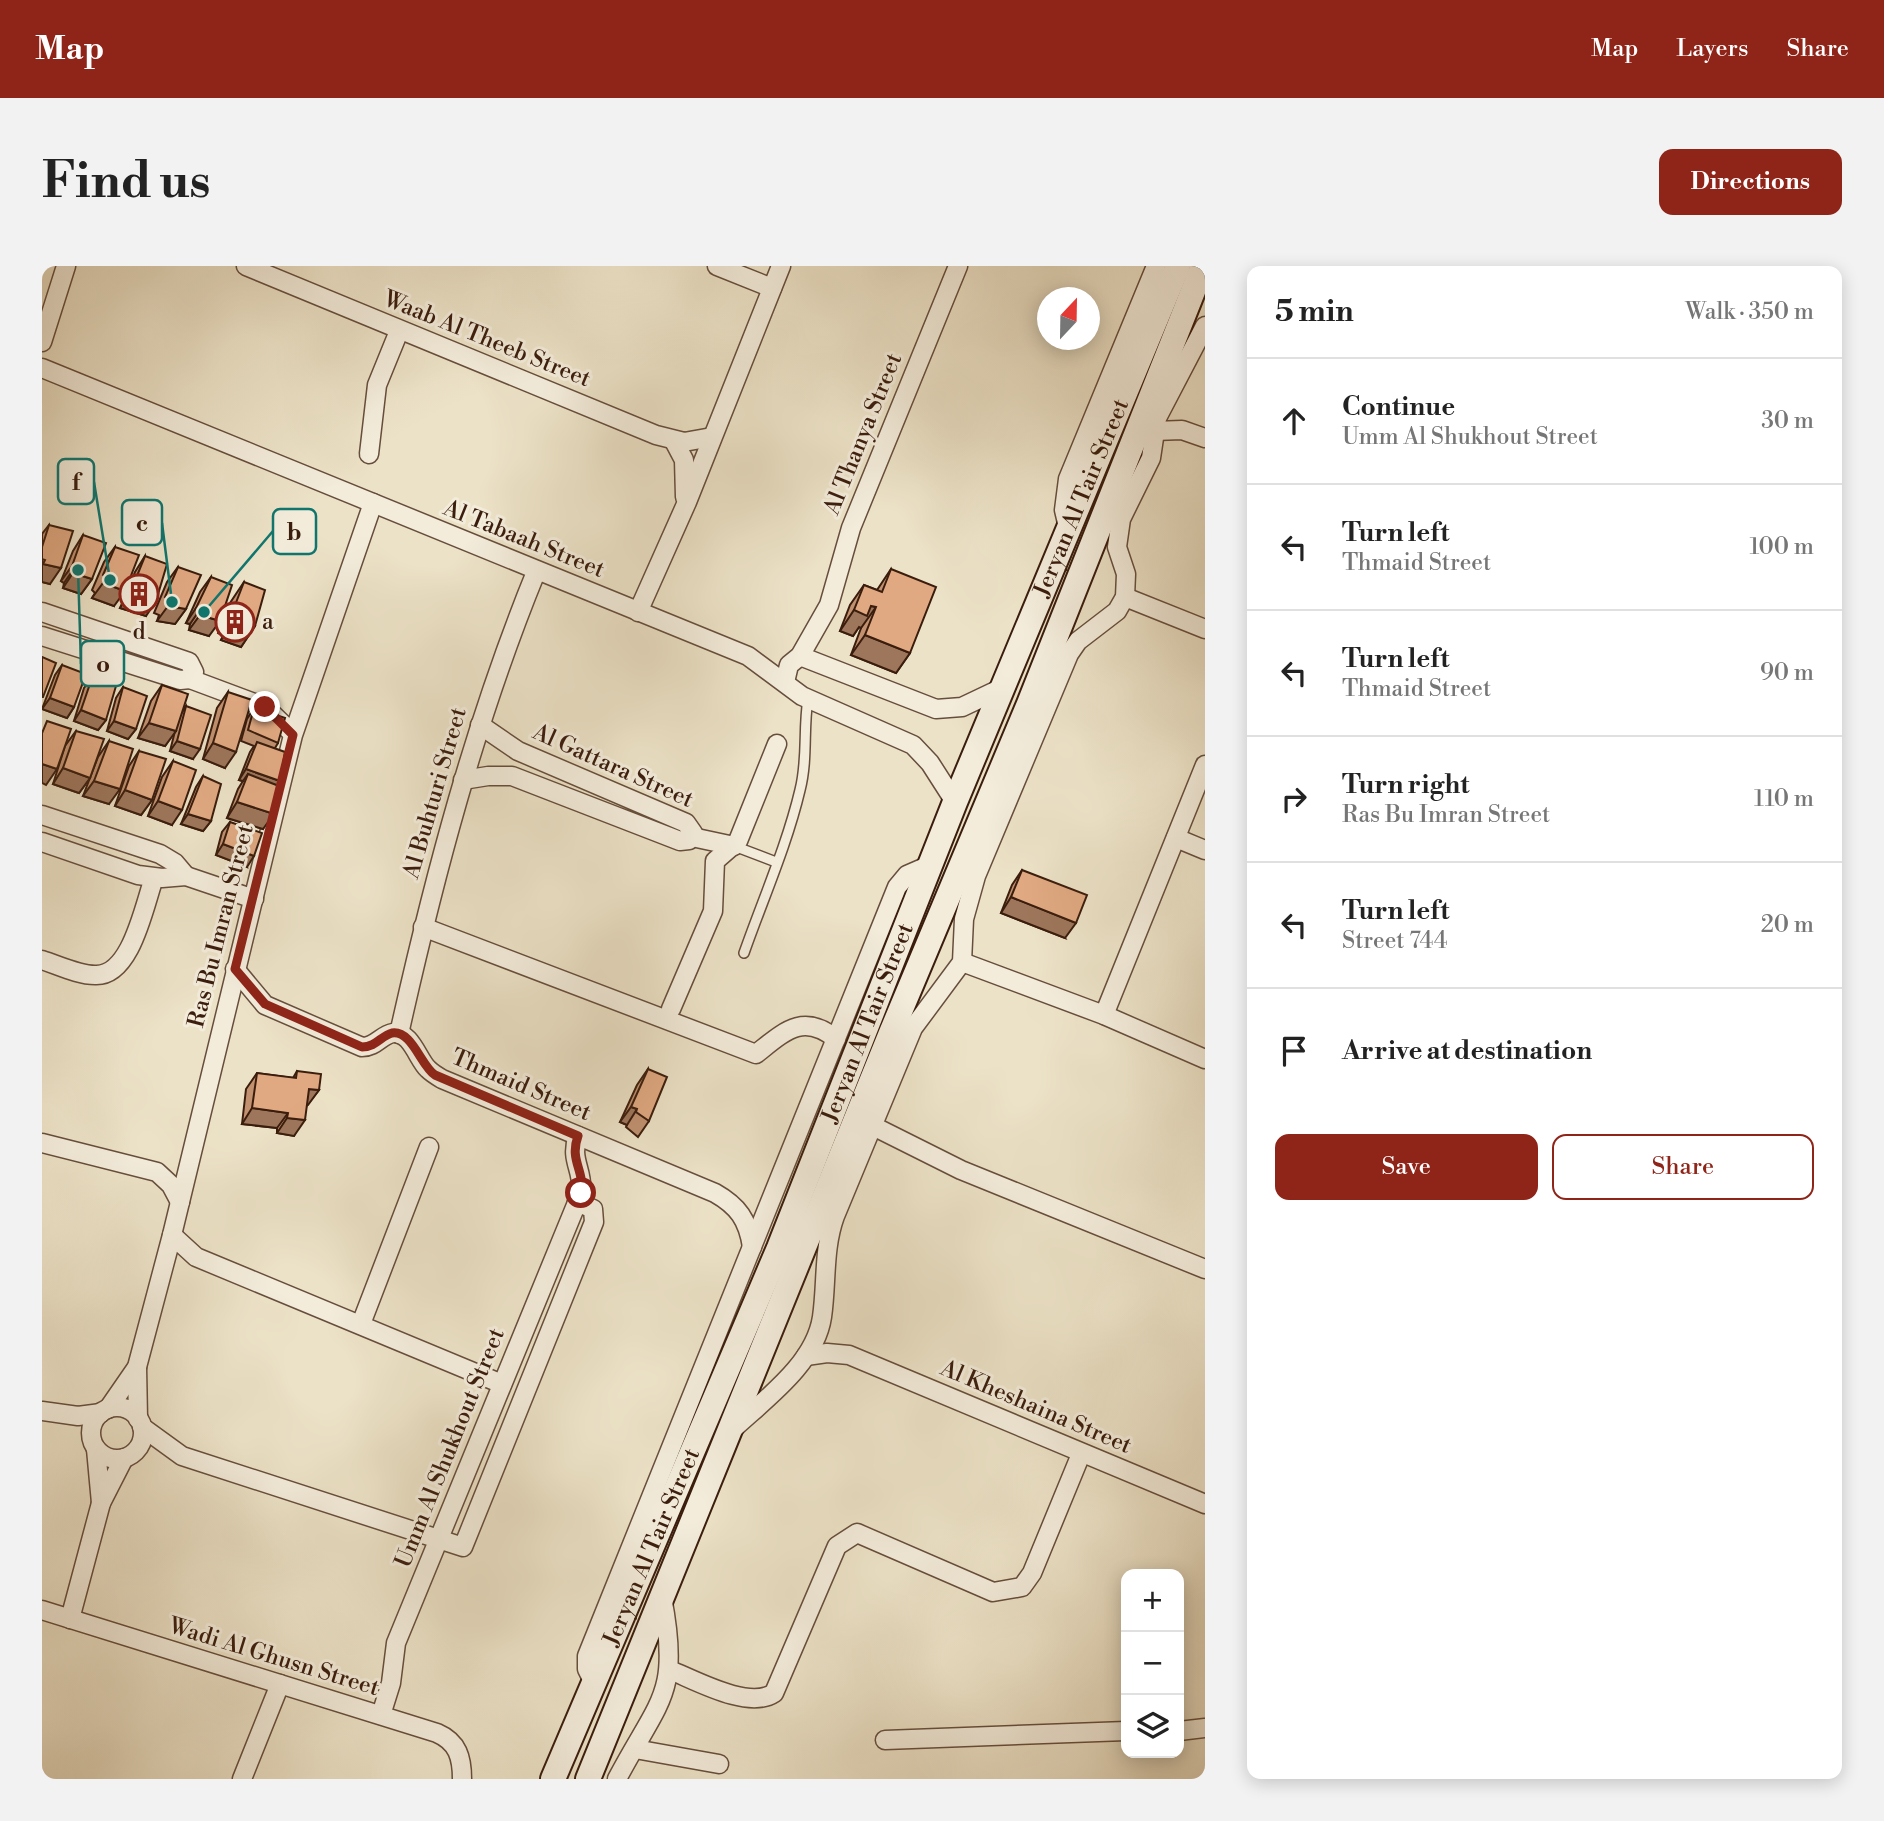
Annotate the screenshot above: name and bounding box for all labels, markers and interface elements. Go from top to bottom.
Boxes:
text: Map [35,29,104,70]
text: Map [1591,34,1638,64]
text: Layers [1676,34,1748,64]
text: Share [1786,34,1849,64]
button: Directions [1659,149,1842,215]
text: Find us [42,152,211,213]
street label: Waab Al Theeb Street [378,284,595,393]
north arrow [1037,287,1100,350]
text: 5 min [1275,293,1354,331]
text: Walk · 350 m [1685,298,1814,326]
street label: Al Thanya Street [817,349,908,520]
text: Continue [1342,391,1455,423]
street label: Jeryan Al Tair Street [1027,395,1135,602]
icon: ahead [1275,402,1313,440]
text: 30 m [1761,407,1814,435]
text: Umm Al Shukhout Street [1342,423,1598,451]
callout: f [58,459,94,504]
text: f [72,468,83,498]
street label: Al Tabaah Street [439,494,609,584]
callout: c [122,500,162,545]
text: c [136,509,148,539]
callout: b [273,509,316,554]
text: Turn left [1342,517,1450,549]
text: b [286,518,302,548]
icon: left [1275,528,1313,566]
text: 100 m [1749,533,1814,561]
text: Thmaid Street [1342,549,1491,577]
building icon: d [118,573,160,615]
building icon: a [214,601,256,643]
place label: a [262,608,274,636]
place label: d [132,618,146,646]
callout: o [81,641,124,686]
text: Turn left [1342,643,1450,675]
text: o [96,650,110,680]
icon: left [1275,654,1313,692]
text: 90 m [1760,659,1814,687]
text: Thmaid Street [1342,675,1491,703]
route end [249,691,280,722]
street label: Al Buhturi Street [397,704,473,883]
street label: Al Gattara Street [527,718,698,814]
text: Turn right [1342,769,1470,801]
icon: right [1275,780,1313,818]
text: 110 m [1754,785,1814,813]
text: Ras Bu Imran Street [1342,801,1550,829]
street label: Ras Bu Imran Street [182,822,260,1030]
text: Turn left [1342,895,1450,927]
icon: left [1275,906,1313,944]
text: 20 m [1761,911,1814,939]
street label: Jeryan Al Tair Street [815,919,920,1128]
text: Street 744 [1342,927,1447,955]
icon: arrive [1275,1032,1313,1070]
text: Arrive at destination [1342,1035,1592,1067]
street label: Thmaid Street [447,1043,595,1127]
button: Save [1275,1134,1538,1200]
button: Share [1552,1134,1814,1200]
route start [565,1177,596,1208]
street label: Umm Al Shukhout Street [389,1324,511,1572]
street label: Al Kheshaina Street [935,1354,1136,1460]
street label: Jeryan Al Tair Street [597,1444,706,1651]
map controls [1121,1569,1184,1758]
button: + [1121,1569,1184,1632]
street label: Wadi Al Ghusn Street [164,1611,383,1702]
button: − [1121,1632,1184,1695]
button: layers [1121,1695,1184,1758]

